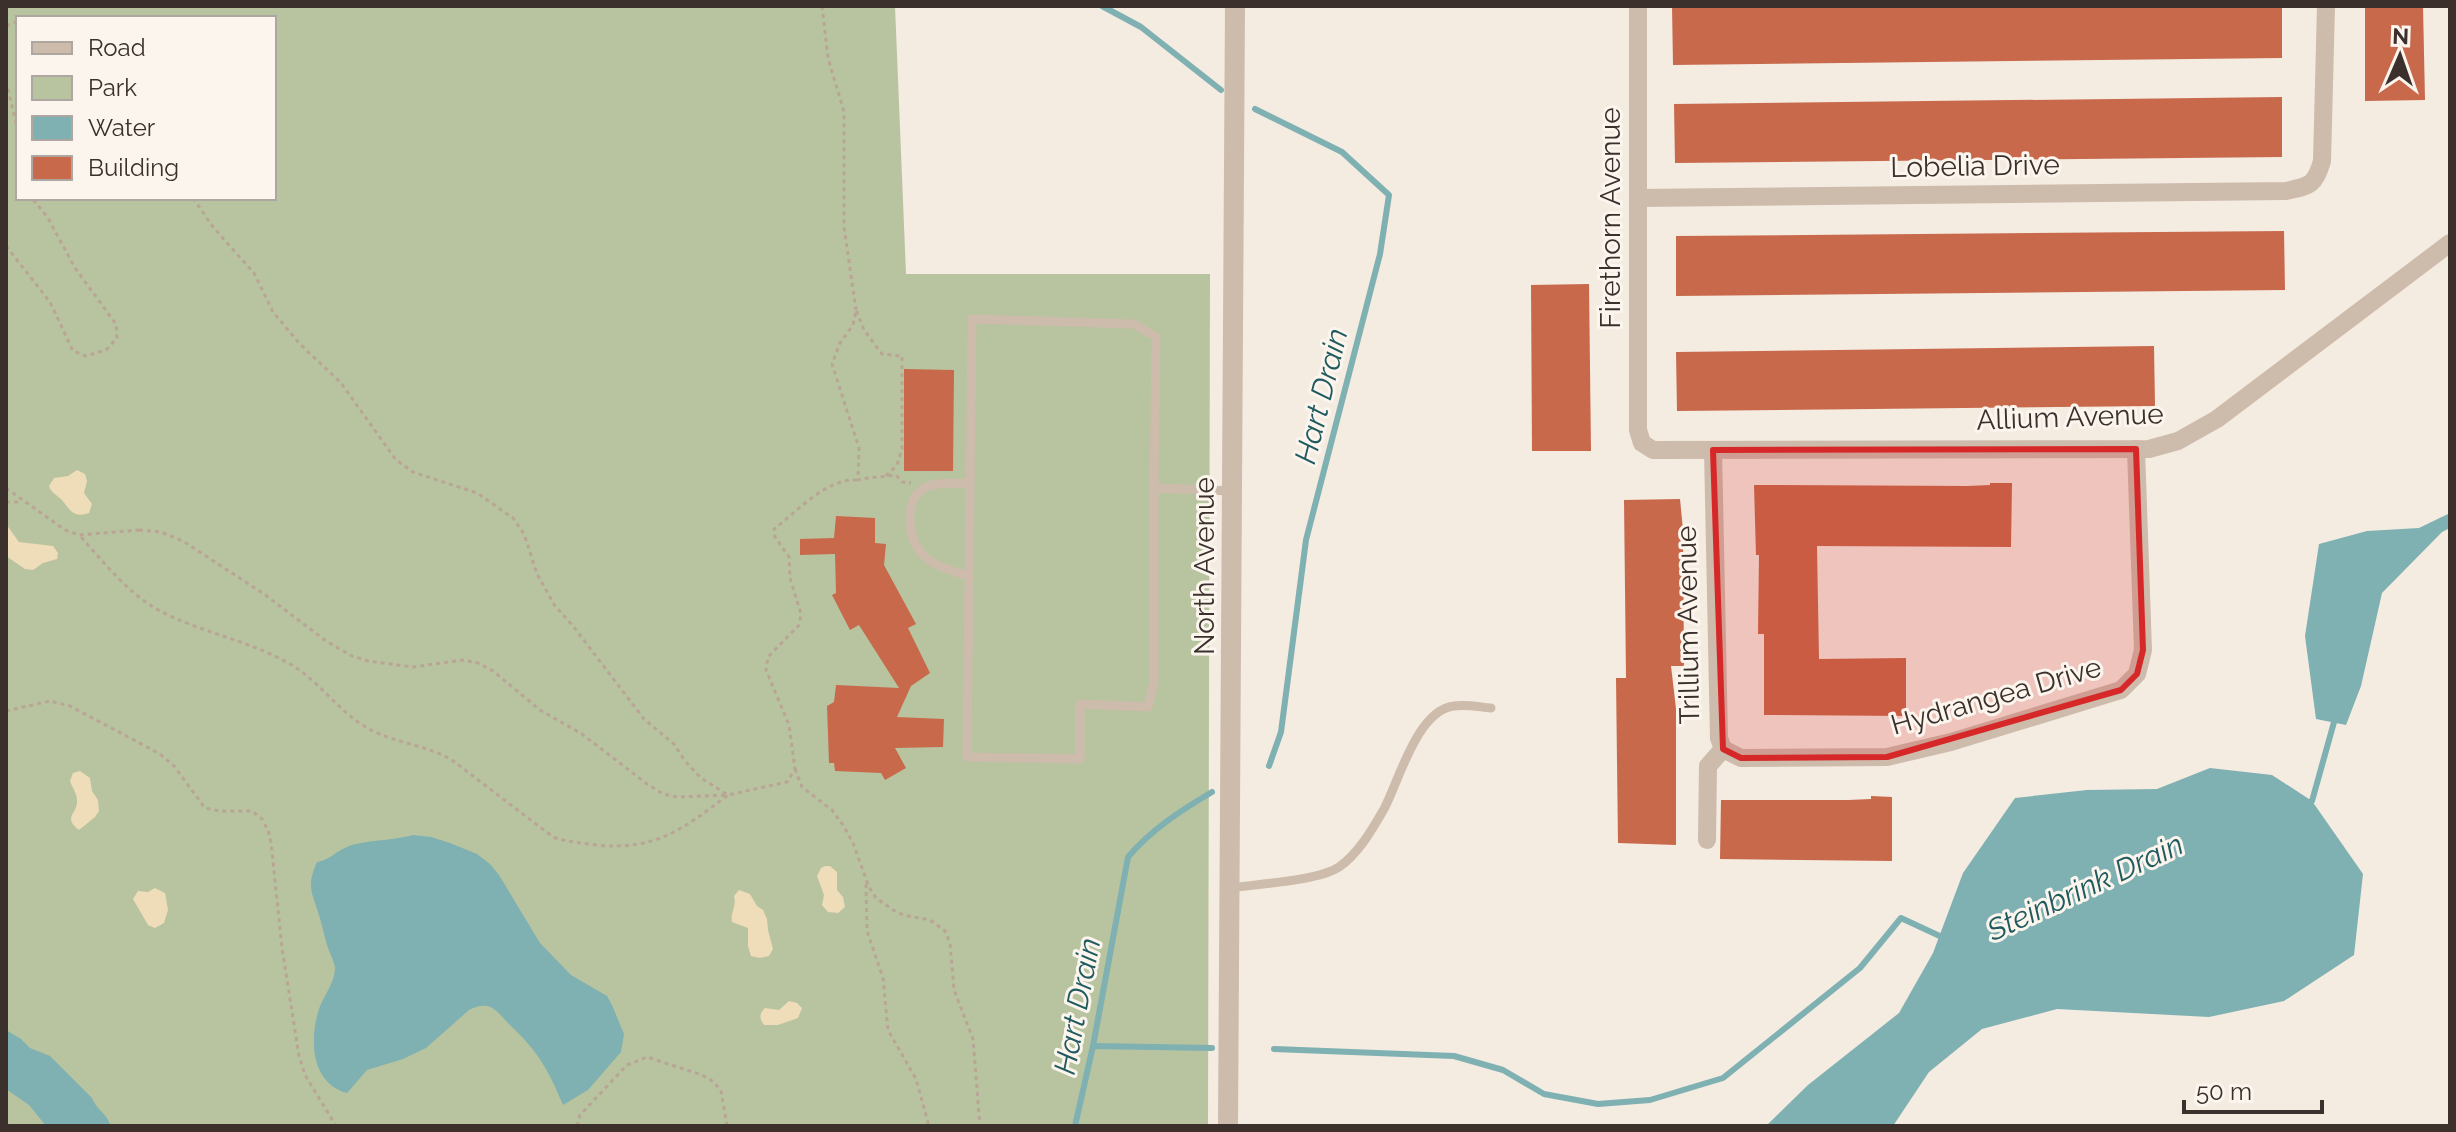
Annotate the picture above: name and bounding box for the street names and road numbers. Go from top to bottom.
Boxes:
street label: Firethorn Avenue [1594,107,1627,329]
street label: Lobelia Drive [1890,148,2060,184]
street label: Allium Avenue [1976,397,2164,437]
street label: North Avenue [1188,477,1221,655]
street label: Trillium Avenue [1670,525,1706,725]
street label: Hydrangea Drive [1887,650,2105,742]

